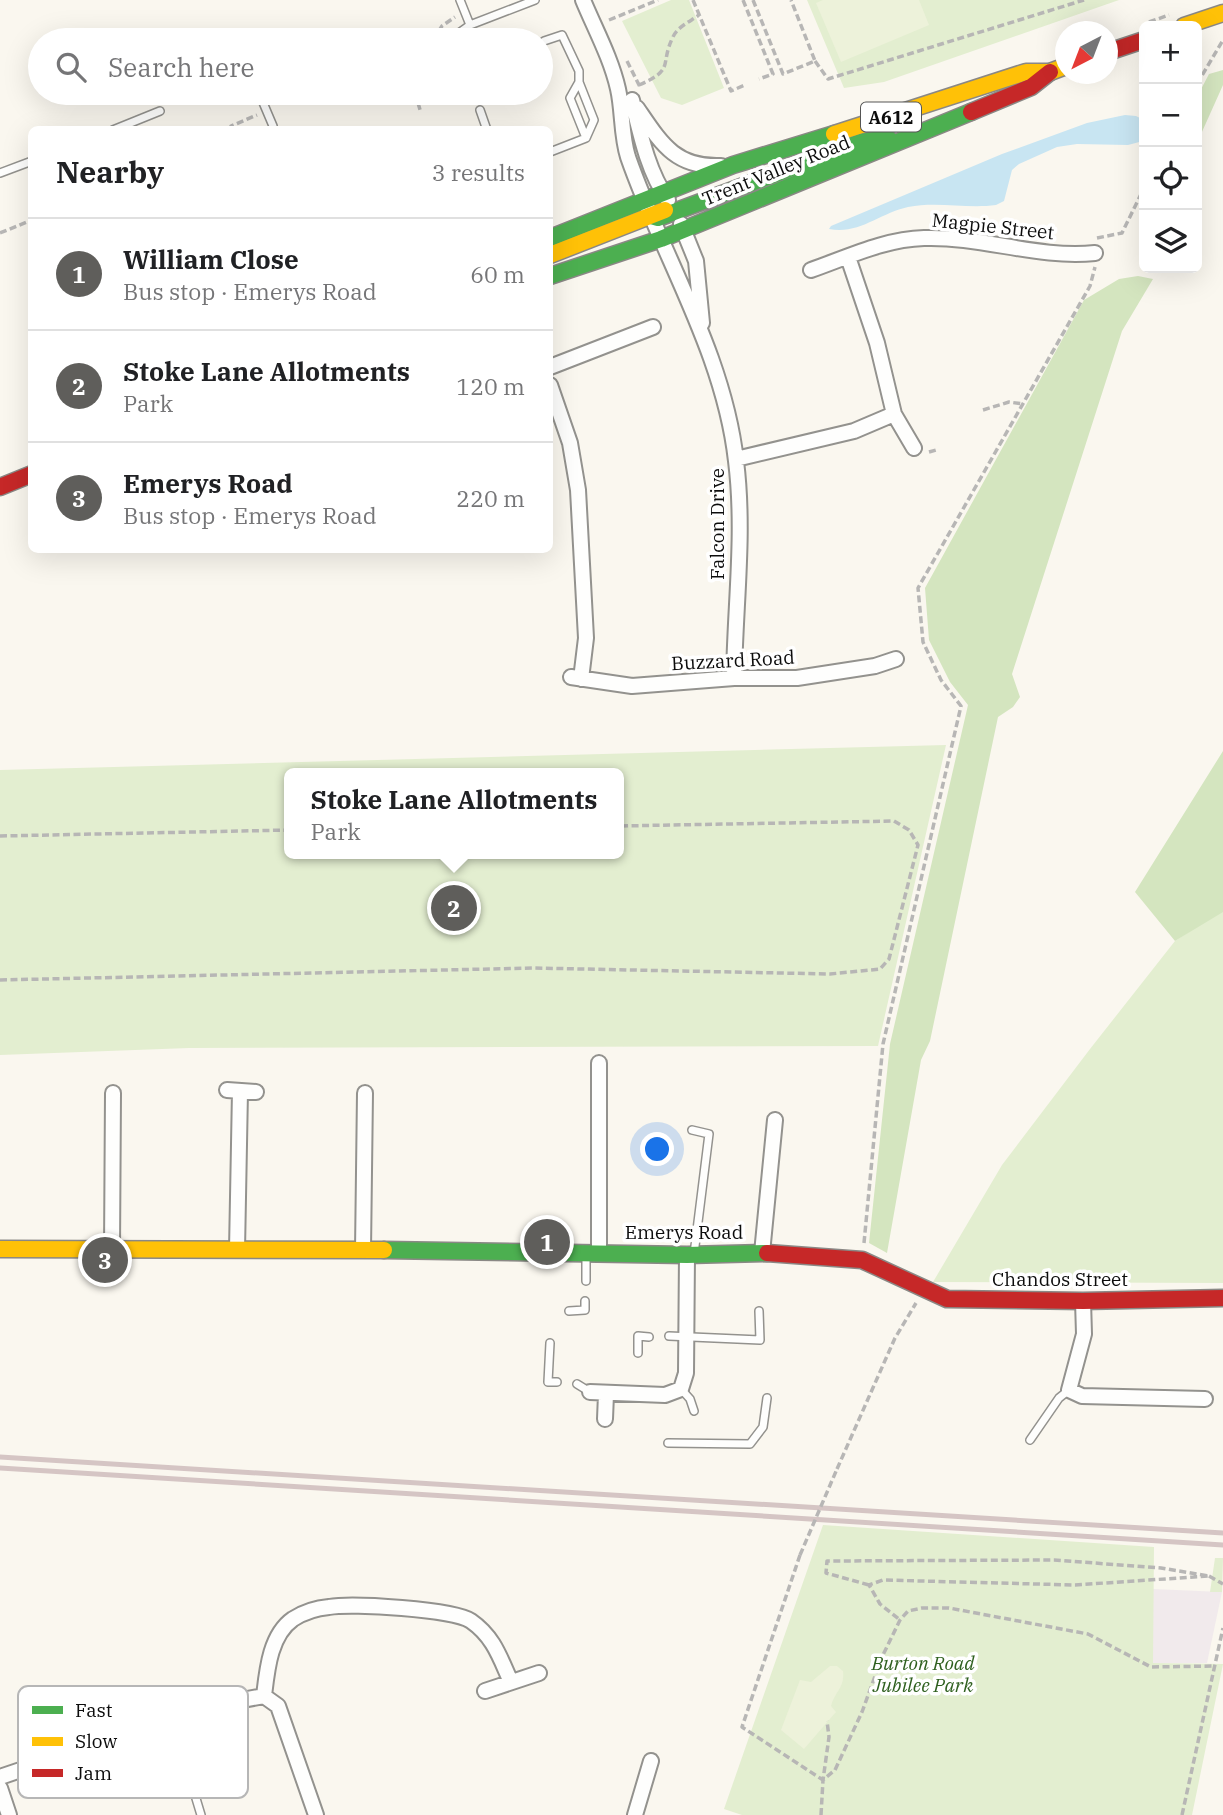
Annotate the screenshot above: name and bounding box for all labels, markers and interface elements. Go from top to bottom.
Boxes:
north arrow [1055,21,1118,84]
map controls [1139,21,1202,273]
button: + [1139,21,1202,84]
search box [28,28,553,105]
icon: search [52,48,90,86]
text: Search here [108,50,254,84]
button: − [1139,84,1202,147]
road number: A612 [861,103,921,132]
street label: Trent Valley Road [699,129,853,211]
button: locate [1139,147,1202,210]
text: Nearby [56,152,164,191]
text: 3 results [432,157,525,187]
street label: Magpie Street [931,208,1056,244]
button: layers [1139,210,1202,273]
text: William Close [123,242,299,276]
text: 1 [72,259,86,289]
text: 60 m [470,259,525,289]
text: Bus stop · Emerys Road [123,276,377,306]
text: Stoke Lane Allotments [123,354,410,388]
text: 2 [72,371,86,401]
text: 120 m [456,371,525,401]
text: Park [123,388,173,418]
text: Emerys Road [123,466,293,500]
street label: Falcon Drive [705,468,729,580]
text: 3 [72,483,86,513]
text: 220 m [456,483,525,513]
text: Bus stop · Emerys Road [123,500,377,530]
street label: Buzzard Road [671,645,795,675]
popup [284,768,624,859]
text: Stoke Lane Allotments [311,782,597,816]
text: Park [311,816,361,846]
pin: 2 [431,882,477,934]
your location [640,1132,674,1166]
pin: 1 [524,1216,570,1268]
street label: Emerys Road [625,1220,743,1244]
pin: 3 [82,1234,128,1286]
street label: Chandos Street [992,1267,1128,1291]
park label: Burton Road Jubilee Park [871,1651,975,1697]
legend [18,1686,248,1798]
text: Fast [75,1698,113,1722]
text: Slow [75,1729,117,1753]
text: Jam [75,1761,112,1785]

